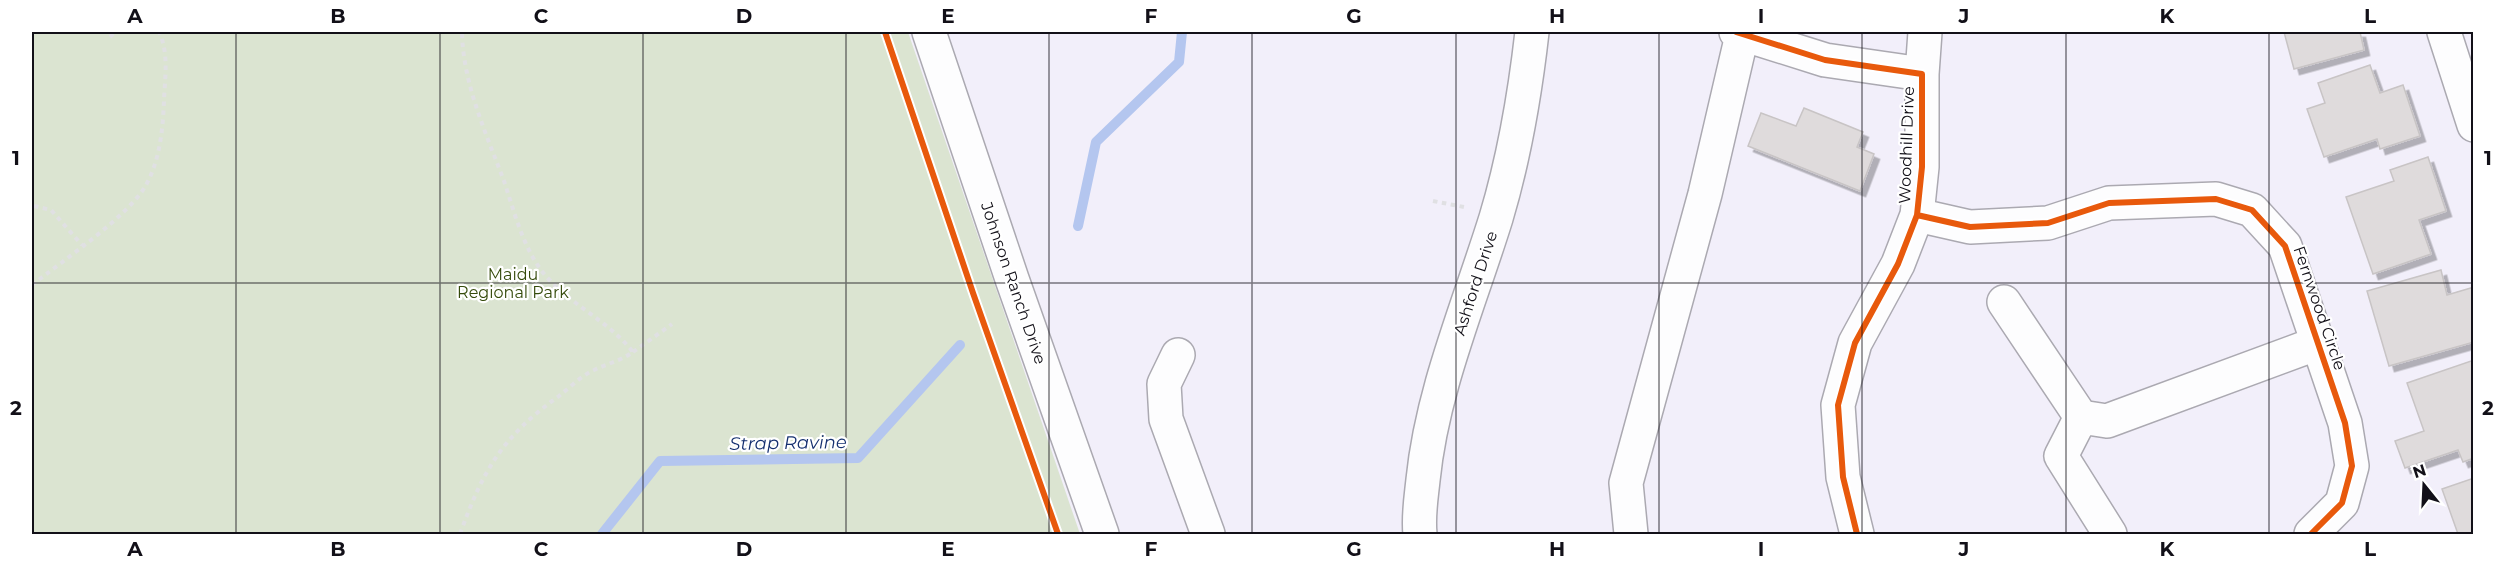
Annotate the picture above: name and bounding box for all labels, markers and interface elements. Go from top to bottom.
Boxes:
text: A [126,4,143,28]
text: B [330,4,346,28]
text: C [534,4,549,28]
text: D [736,4,752,28]
text: E [941,4,955,28]
text: F [1145,4,1158,28]
text: G [1346,4,1362,28]
text: H [1549,4,1565,28]
text: I [1758,4,1764,28]
text: J [1958,4,1969,28]
text: K [2160,4,2176,28]
text: L [2364,4,2376,28]
street label: Woodhill Drive [1895,86,1918,204]
text: 1 [12,146,20,170]
text: 1 [2484,146,2492,170]
street label: Johnson Ranch Drive [977,199,1050,367]
street label: Ashford Drive [1450,229,1501,338]
street label: Fernwood Circle [2289,244,2350,373]
park label: Maidu Regional Park [457,265,569,302]
text: 2 [10,396,22,420]
text: 2 [2482,396,2494,420]
water label: Strap Ravine [729,431,847,455]
north arrow [2394,455,2454,515]
text: N [2410,460,2429,482]
text: A [126,537,143,561]
text: B [330,537,346,561]
text: C [534,537,549,561]
text: D [736,537,752,561]
text: E [941,537,955,561]
text: F [1145,537,1158,561]
text: G [1346,537,1362,561]
text: H [1549,537,1565,561]
text: I [1758,537,1764,561]
text: J [1958,537,1969,561]
text: K [2160,537,2176,561]
text: L [2364,537,2376,561]

